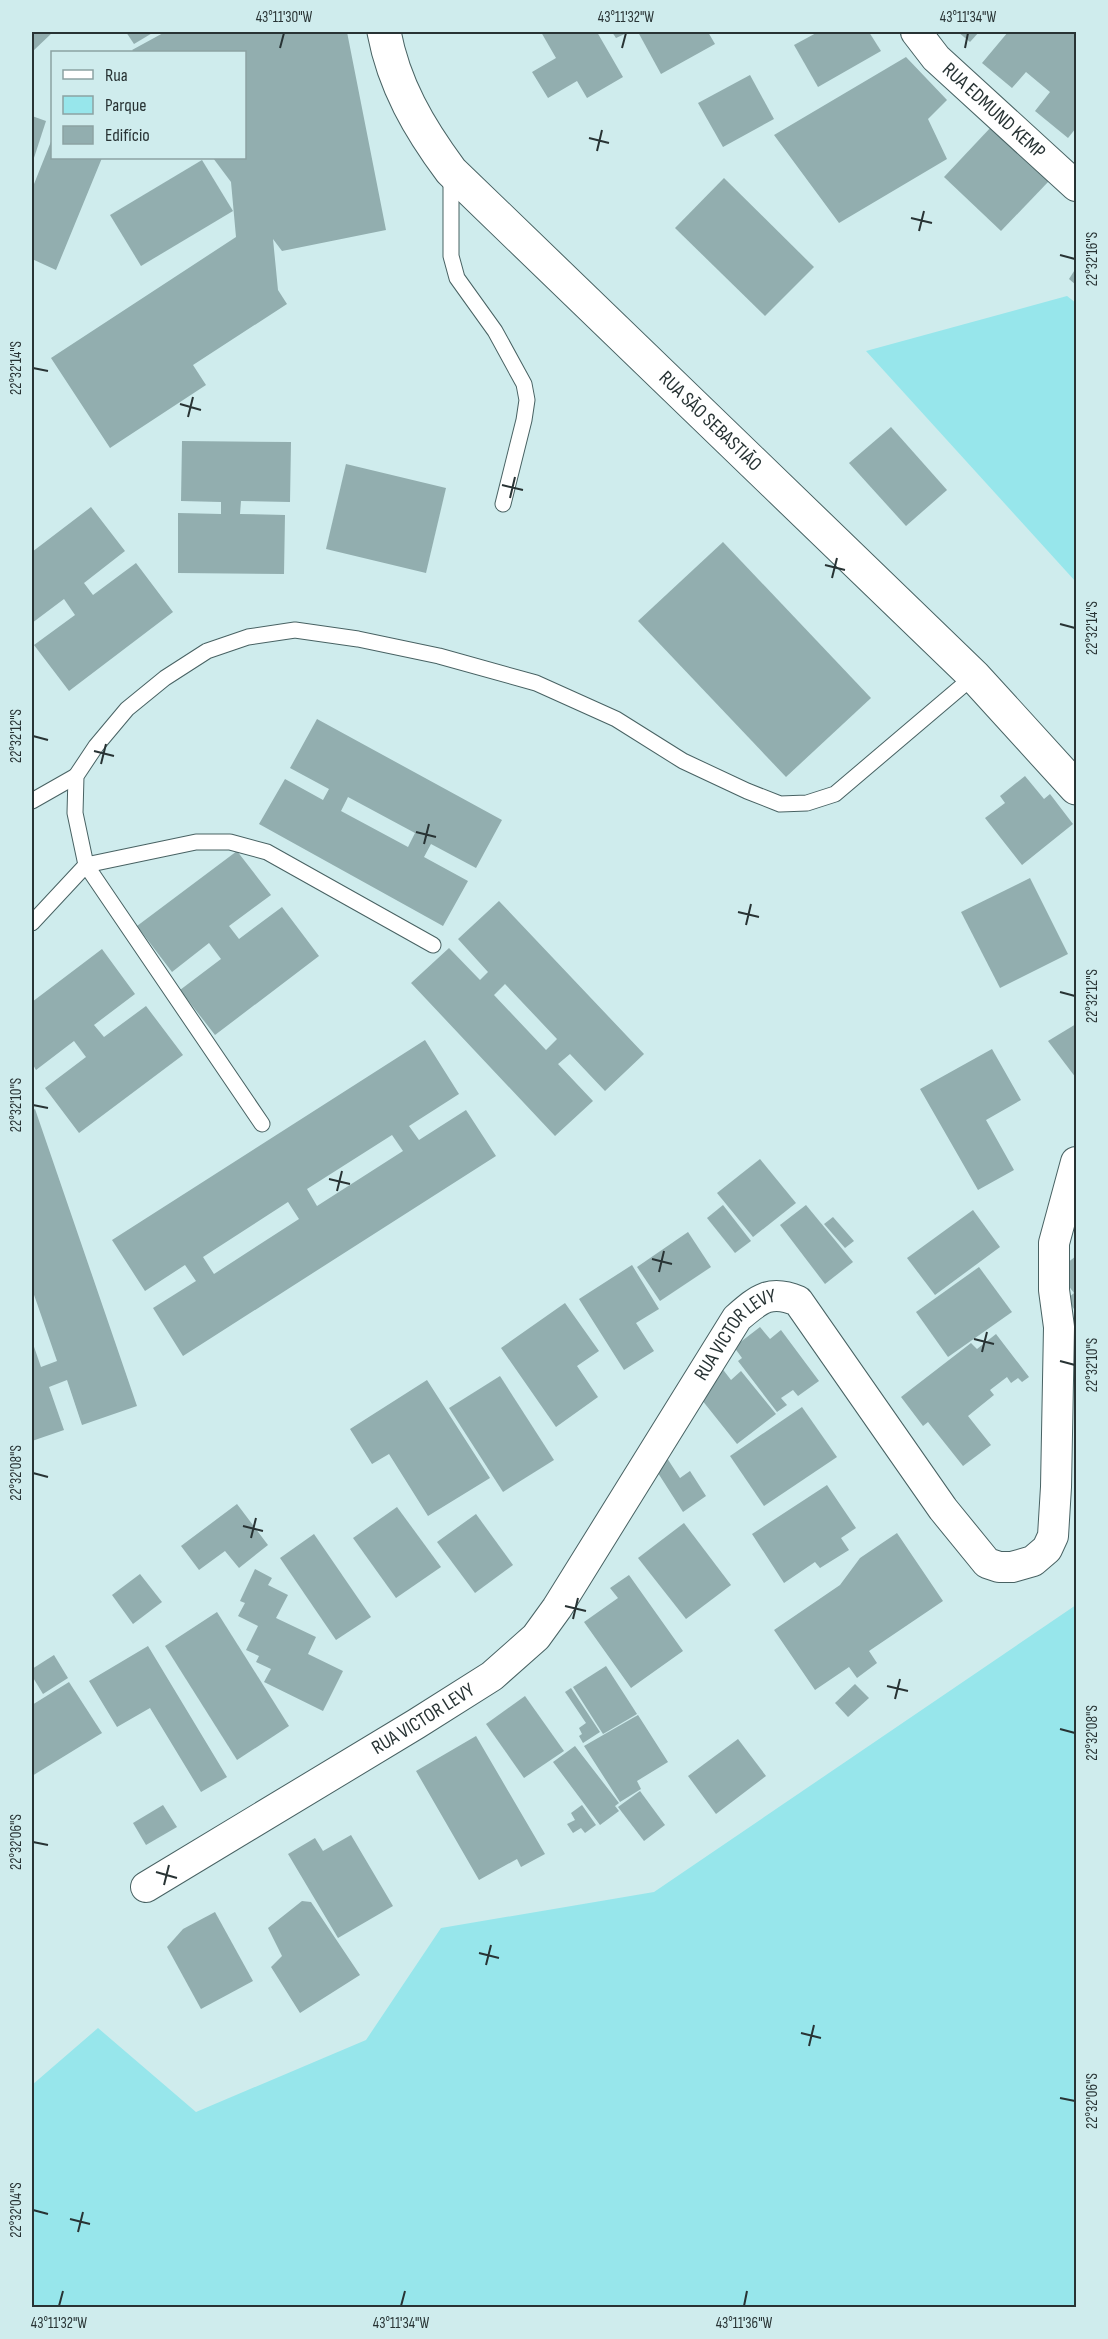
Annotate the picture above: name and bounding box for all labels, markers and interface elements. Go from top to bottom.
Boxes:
text: 43°11'30"W [256,8,313,27]
text: 43°11'32"W [598,8,654,27]
text: 43°11'34"W [940,8,996,27]
legend [51,51,246,159]
street label: RUA EDMUND KEMP [937,58,1050,164]
text: Rua [105,65,128,86]
text: Parque [105,95,146,116]
text: Edifício [105,125,150,146]
text: 22°32'16"S [1083,232,1102,286]
text: 22°32'14"S [7,341,26,395]
street label: RUA SÃO SEBASTIÃO [654,366,767,476]
text: 22°32'14"S [1083,601,1102,655]
text: 22°32'12"S [7,709,26,763]
text: 22°32'12"S [1083,969,1102,1023]
text: 22°32'10"S [7,1078,26,1132]
street label: RUA VICTOR LEVY [689,1284,778,1385]
text: 22°32'10"S [1083,1338,1102,1392]
text: 22°32'08"S [7,1445,26,1501]
street label: RUA VICTOR LEVY [367,1678,479,1760]
text: 22°32'08"S [1083,1705,1102,1761]
text: 22°32'06"S [7,1814,26,1870]
text: 22°32'06"S [1083,2073,1102,2129]
text: 22°32'04"S [7,2182,26,2238]
text: 43°11'32"W [31,2314,87,2333]
text: 43°11'34"W [373,2314,429,2333]
text: 43°11'36"W [716,2314,773,2333]

